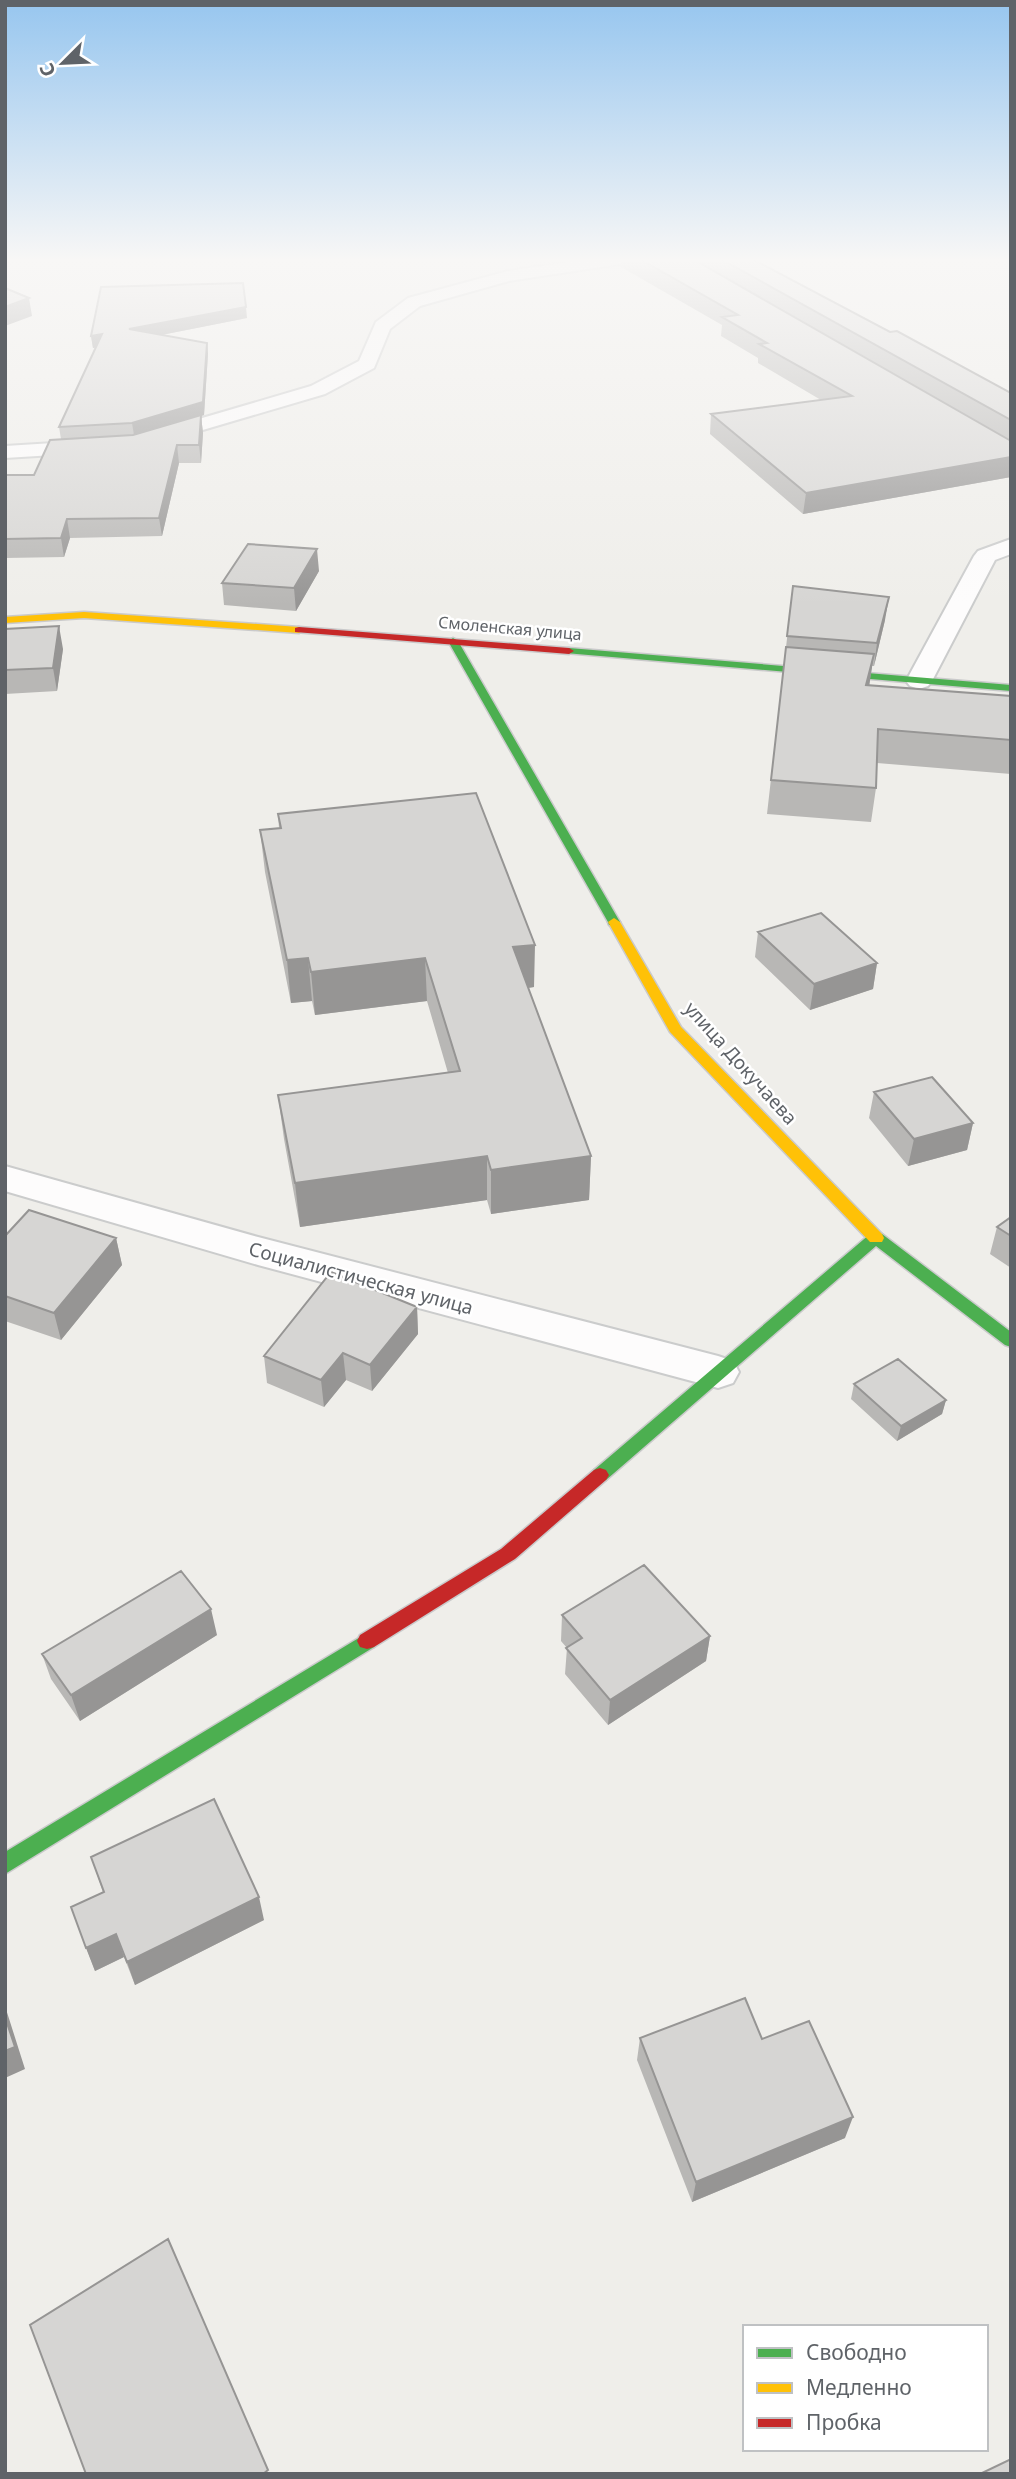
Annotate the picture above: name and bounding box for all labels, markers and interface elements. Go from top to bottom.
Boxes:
north arrow [28,28,98,98]
text: С [33,59,62,81]
street label: Смоленская улица [437,611,583,645]
street label: улица Докучаева [679,996,803,1130]
street label: Социалистическая улица [246,1235,476,1321]
legend [743,2325,988,2451]
text: Свободно [806,2338,907,2366]
text: Медленно [806,2373,912,2401]
text: Пробка [806,2408,882,2436]

